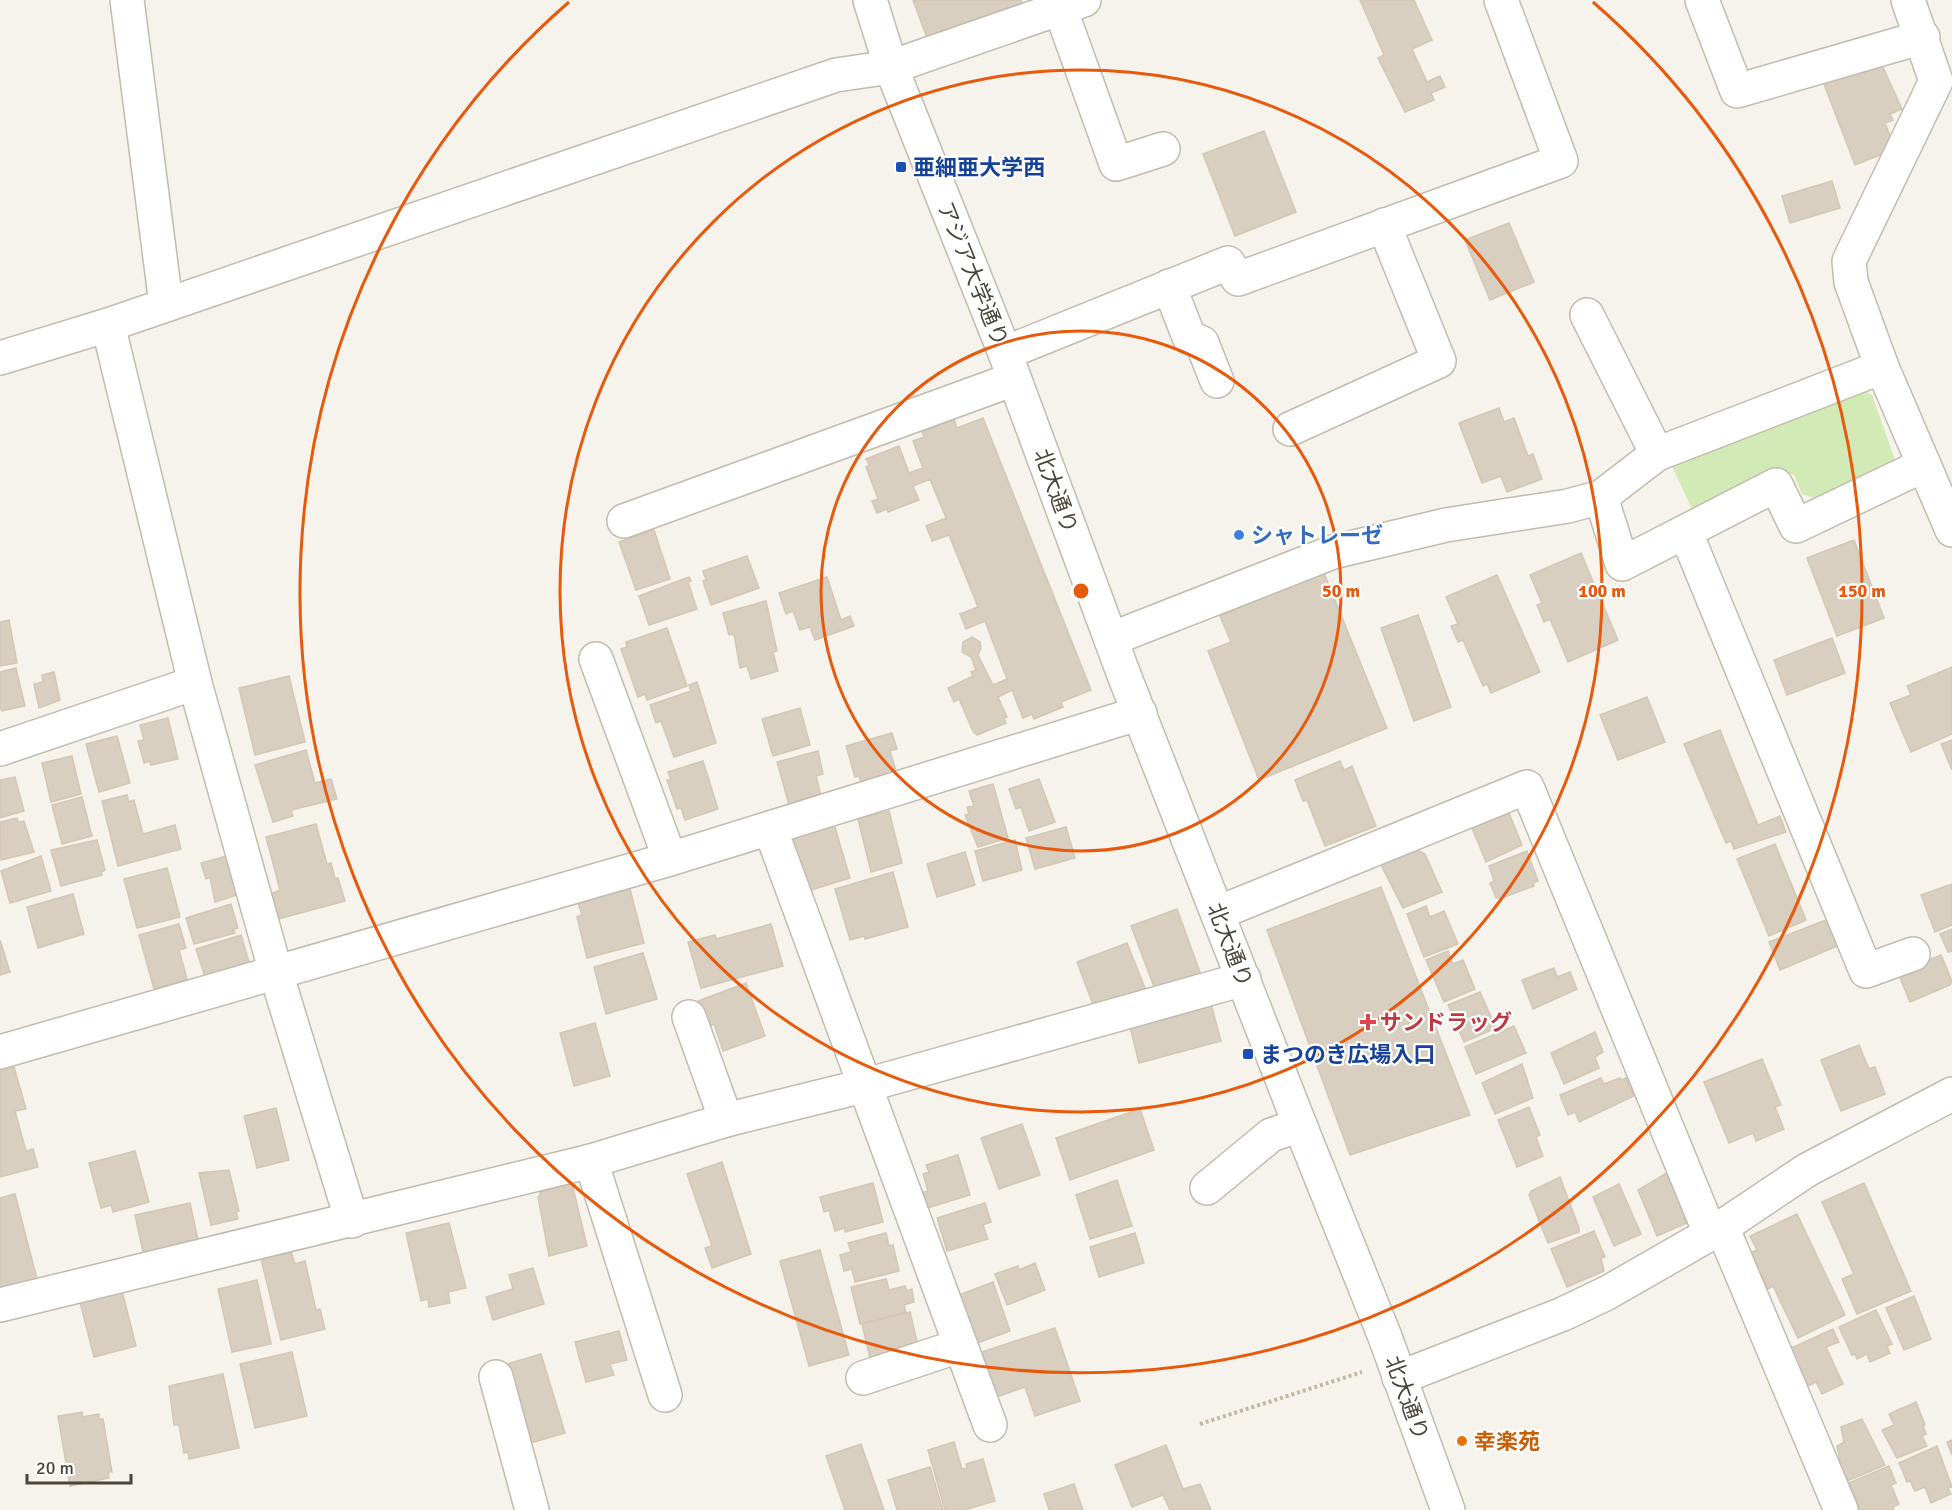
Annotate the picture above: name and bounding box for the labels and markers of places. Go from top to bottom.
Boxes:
place label: 亜細亜大学西 [913,154,1045,181]
marker: 亜細亜大学西 [894,160,908,174]
place label: シャトレーゼ [1251,522,1383,549]
marker: シャトレーゼ [1232,528,1246,542]
centre of rings [1071,581,1091,601]
place label: サンドラッグ [1380,1009,1512,1036]
marker: サンドラッグ [1361,1015,1375,1029]
place label: まつのき広場入口 [1260,1041,1435,1068]
marker: まつのき広場入口 [1241,1047,1255,1061]
place label: 幸楽苑 [1474,1428,1540,1455]
marker: 幸楽苑 [1455,1434,1469,1448]

